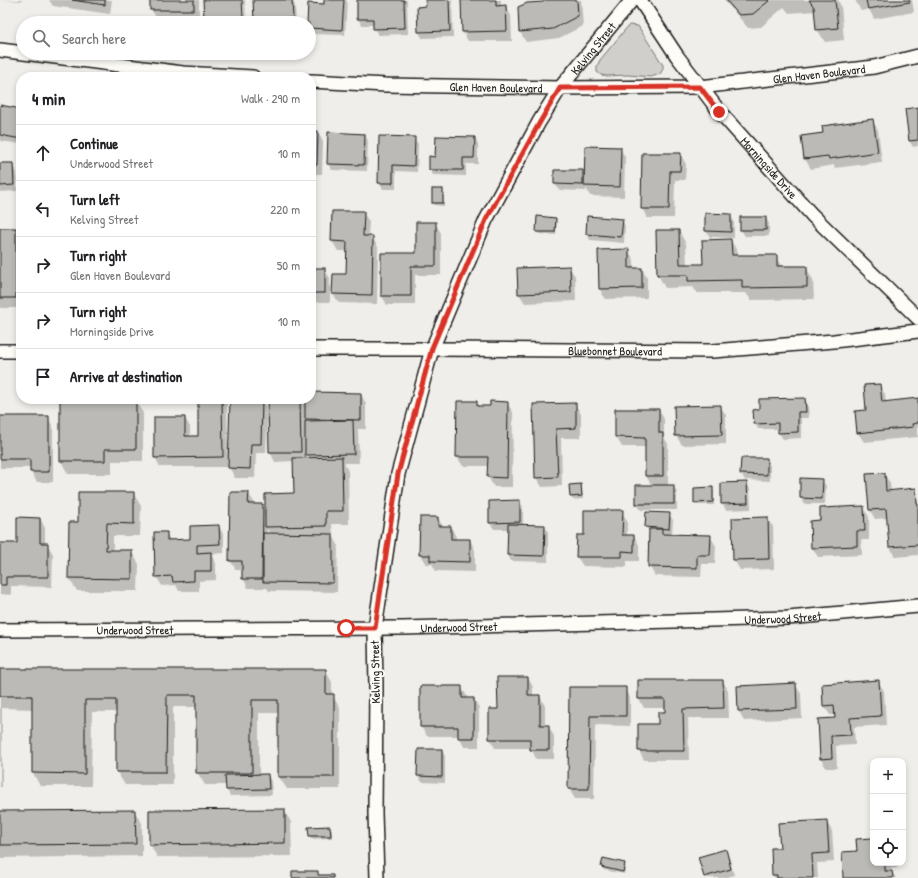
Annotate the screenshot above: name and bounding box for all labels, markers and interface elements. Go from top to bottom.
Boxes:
search box [16,16,316,60]
street label: Kelving Street [566,18,620,78]
icon: search [30,27,52,49]
text: Search here [62,28,126,49]
street label: Glen Haven Boulevard [772,60,866,87]
street label: Glen Haven Boulevard [449,78,543,96]
text: 4 min [32,87,65,110]
text: Walk · 290 m [241,89,300,107]
route end [710,103,728,121]
text: Continue [70,133,118,154]
street label: Morningside Drive [737,133,802,202]
icon: ahead [32,142,54,164]
text: 10 m [278,144,300,162]
text: Underwood Street [70,154,153,172]
text: Turn left [70,189,120,210]
icon: left [32,198,54,220]
text: 220 m [270,200,300,218]
text: Kelving Street [70,210,138,228]
text: Turn right [70,245,126,266]
icon: right [32,254,54,276]
text: 50 m [277,256,300,274]
text: Glen Haven Boulevard [70,266,170,284]
text: Turn right [70,301,126,322]
icon: right [32,310,54,332]
text: 10 m [278,312,300,330]
text: Morningside Drive [70,322,154,340]
street label: Bluebonnet Boulevard [568,341,662,359]
icon: arrive [32,366,54,388]
text: Arrive at destination [70,366,182,387]
street label: Underwood Street [744,606,823,628]
street label: Underwood Street [420,617,498,636]
route start [337,619,355,637]
street label: Underwood Street [97,621,174,638]
street label: Kelving Street [366,639,384,704]
map controls [870,758,906,866]
button: + [870,758,906,794]
button: − [870,794,906,830]
button: locate [870,830,906,866]

